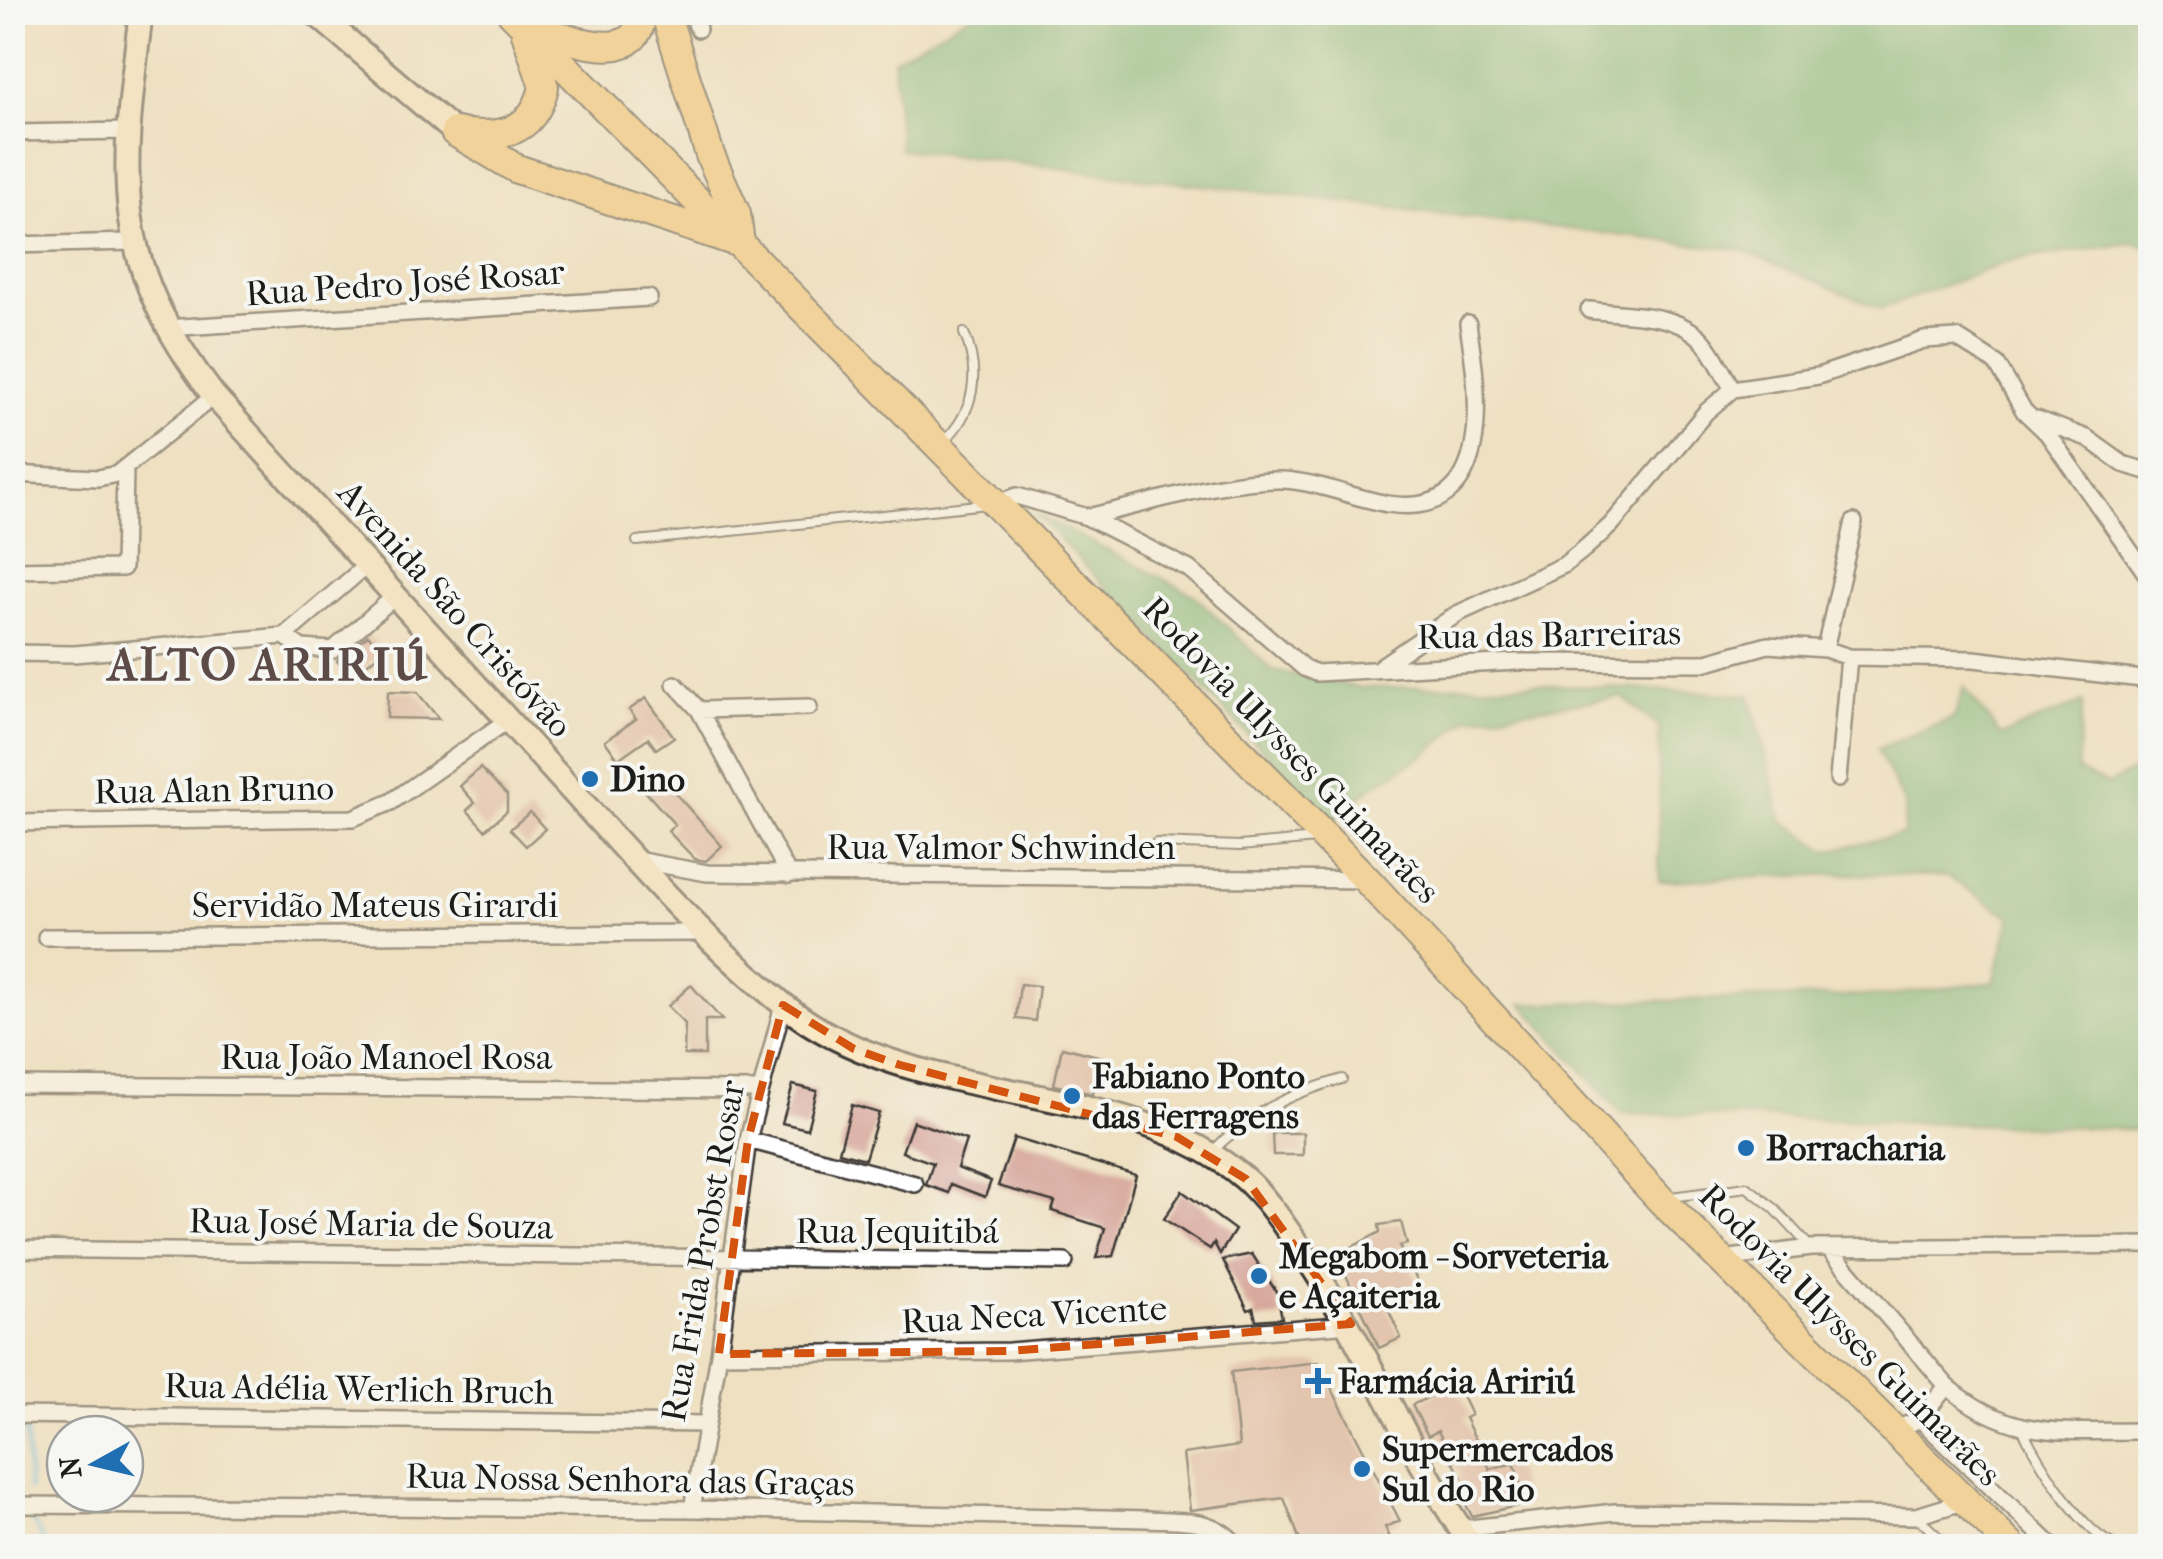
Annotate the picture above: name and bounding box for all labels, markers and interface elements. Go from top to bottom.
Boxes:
street label: Rua Pedro José Rosar [244,251,566,315]
street label: Avenida São Cristóvão [328,471,581,746]
street label: Rodovia Ulysses Guimarães [1134,588,1448,912]
street label: Rua das Barreiras [1417,612,1681,658]
district label: ALTO ARIRIÚ [105,637,430,692]
place label: Dino [610,759,685,800]
street label: Rua Alan Bruno [94,767,334,813]
marker: Dino [579,768,601,790]
street label: Rua Valmor Schwinden [826,827,1176,868]
street label: Servidão Mateus Girardi [192,885,558,926]
street label: Rua João Manoel Rosa [220,1037,553,1078]
place label: Fabiano Ponto das Ferragens [1092,1056,1305,1137]
street label: Rua Frida Probst Rosar [653,1077,753,1425]
marker: Fabiano Ponto das Ferragens [1061,1085,1083,1107]
place label: Borracharia [1766,1128,1946,1169]
marker: Borracharia [1735,1137,1757,1159]
street label: Rodovia Ulysses Guimarães [1690,1175,2010,1495]
street label: Rua José Maria de Souza [189,1200,554,1248]
street label: Rua Jequitibá [795,1211,999,1252]
place label: Megabom - Sorveteria e Açaiteria [1279,1236,1609,1318]
marker: Megabom - Sorveteria e Açaiteria [1248,1265,1270,1287]
street label: Rua Neca Vicente [900,1288,1168,1342]
place label: Farmácia Aririú [1338,1361,1575,1402]
street label: Rua Adélia Werlich Bruch [164,1365,554,1413]
marker: Farmácia Aririú [1307,1370,1329,1392]
north arrow [45,1414,145,1514]
place label: Supermercados Sul do Rio [1382,1429,1613,1510]
text: N [53,1454,89,1480]
street label: Rua Nossa Senhora das Graças [405,1456,855,1504]
marker: Supermercados Sul do Rio [1351,1458,1373,1480]

